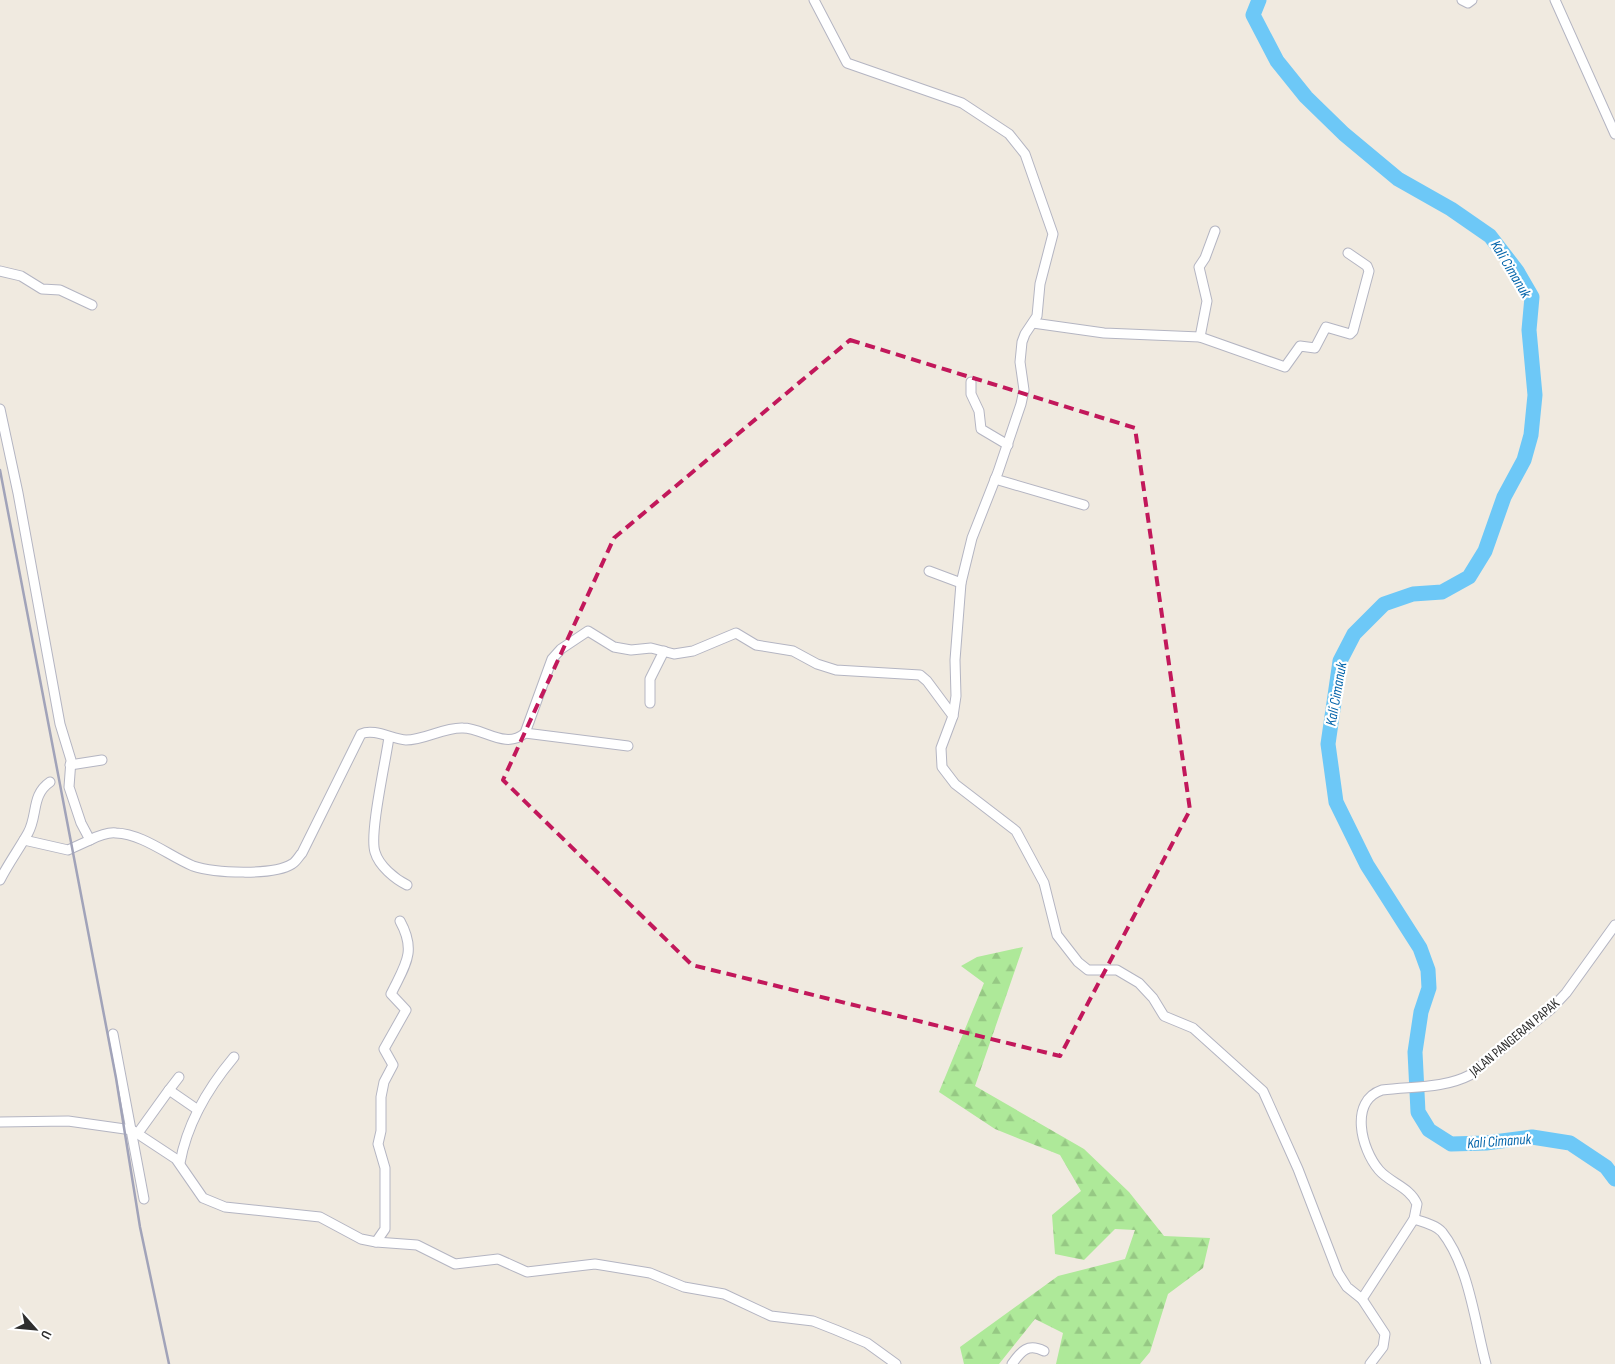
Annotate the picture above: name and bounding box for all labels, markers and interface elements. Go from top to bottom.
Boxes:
water label: Kali Cimanuk [1486,237,1535,302]
water label: Kali Cimanuk [1322,661,1351,727]
street label: JALAN PANGERAN PAPAK [1465,994,1563,1081]
water label: Kali Cimanuk [1466,1130,1532,1153]
north arrow [10,1304,60,1354]
text: U [37,1328,55,1342]

